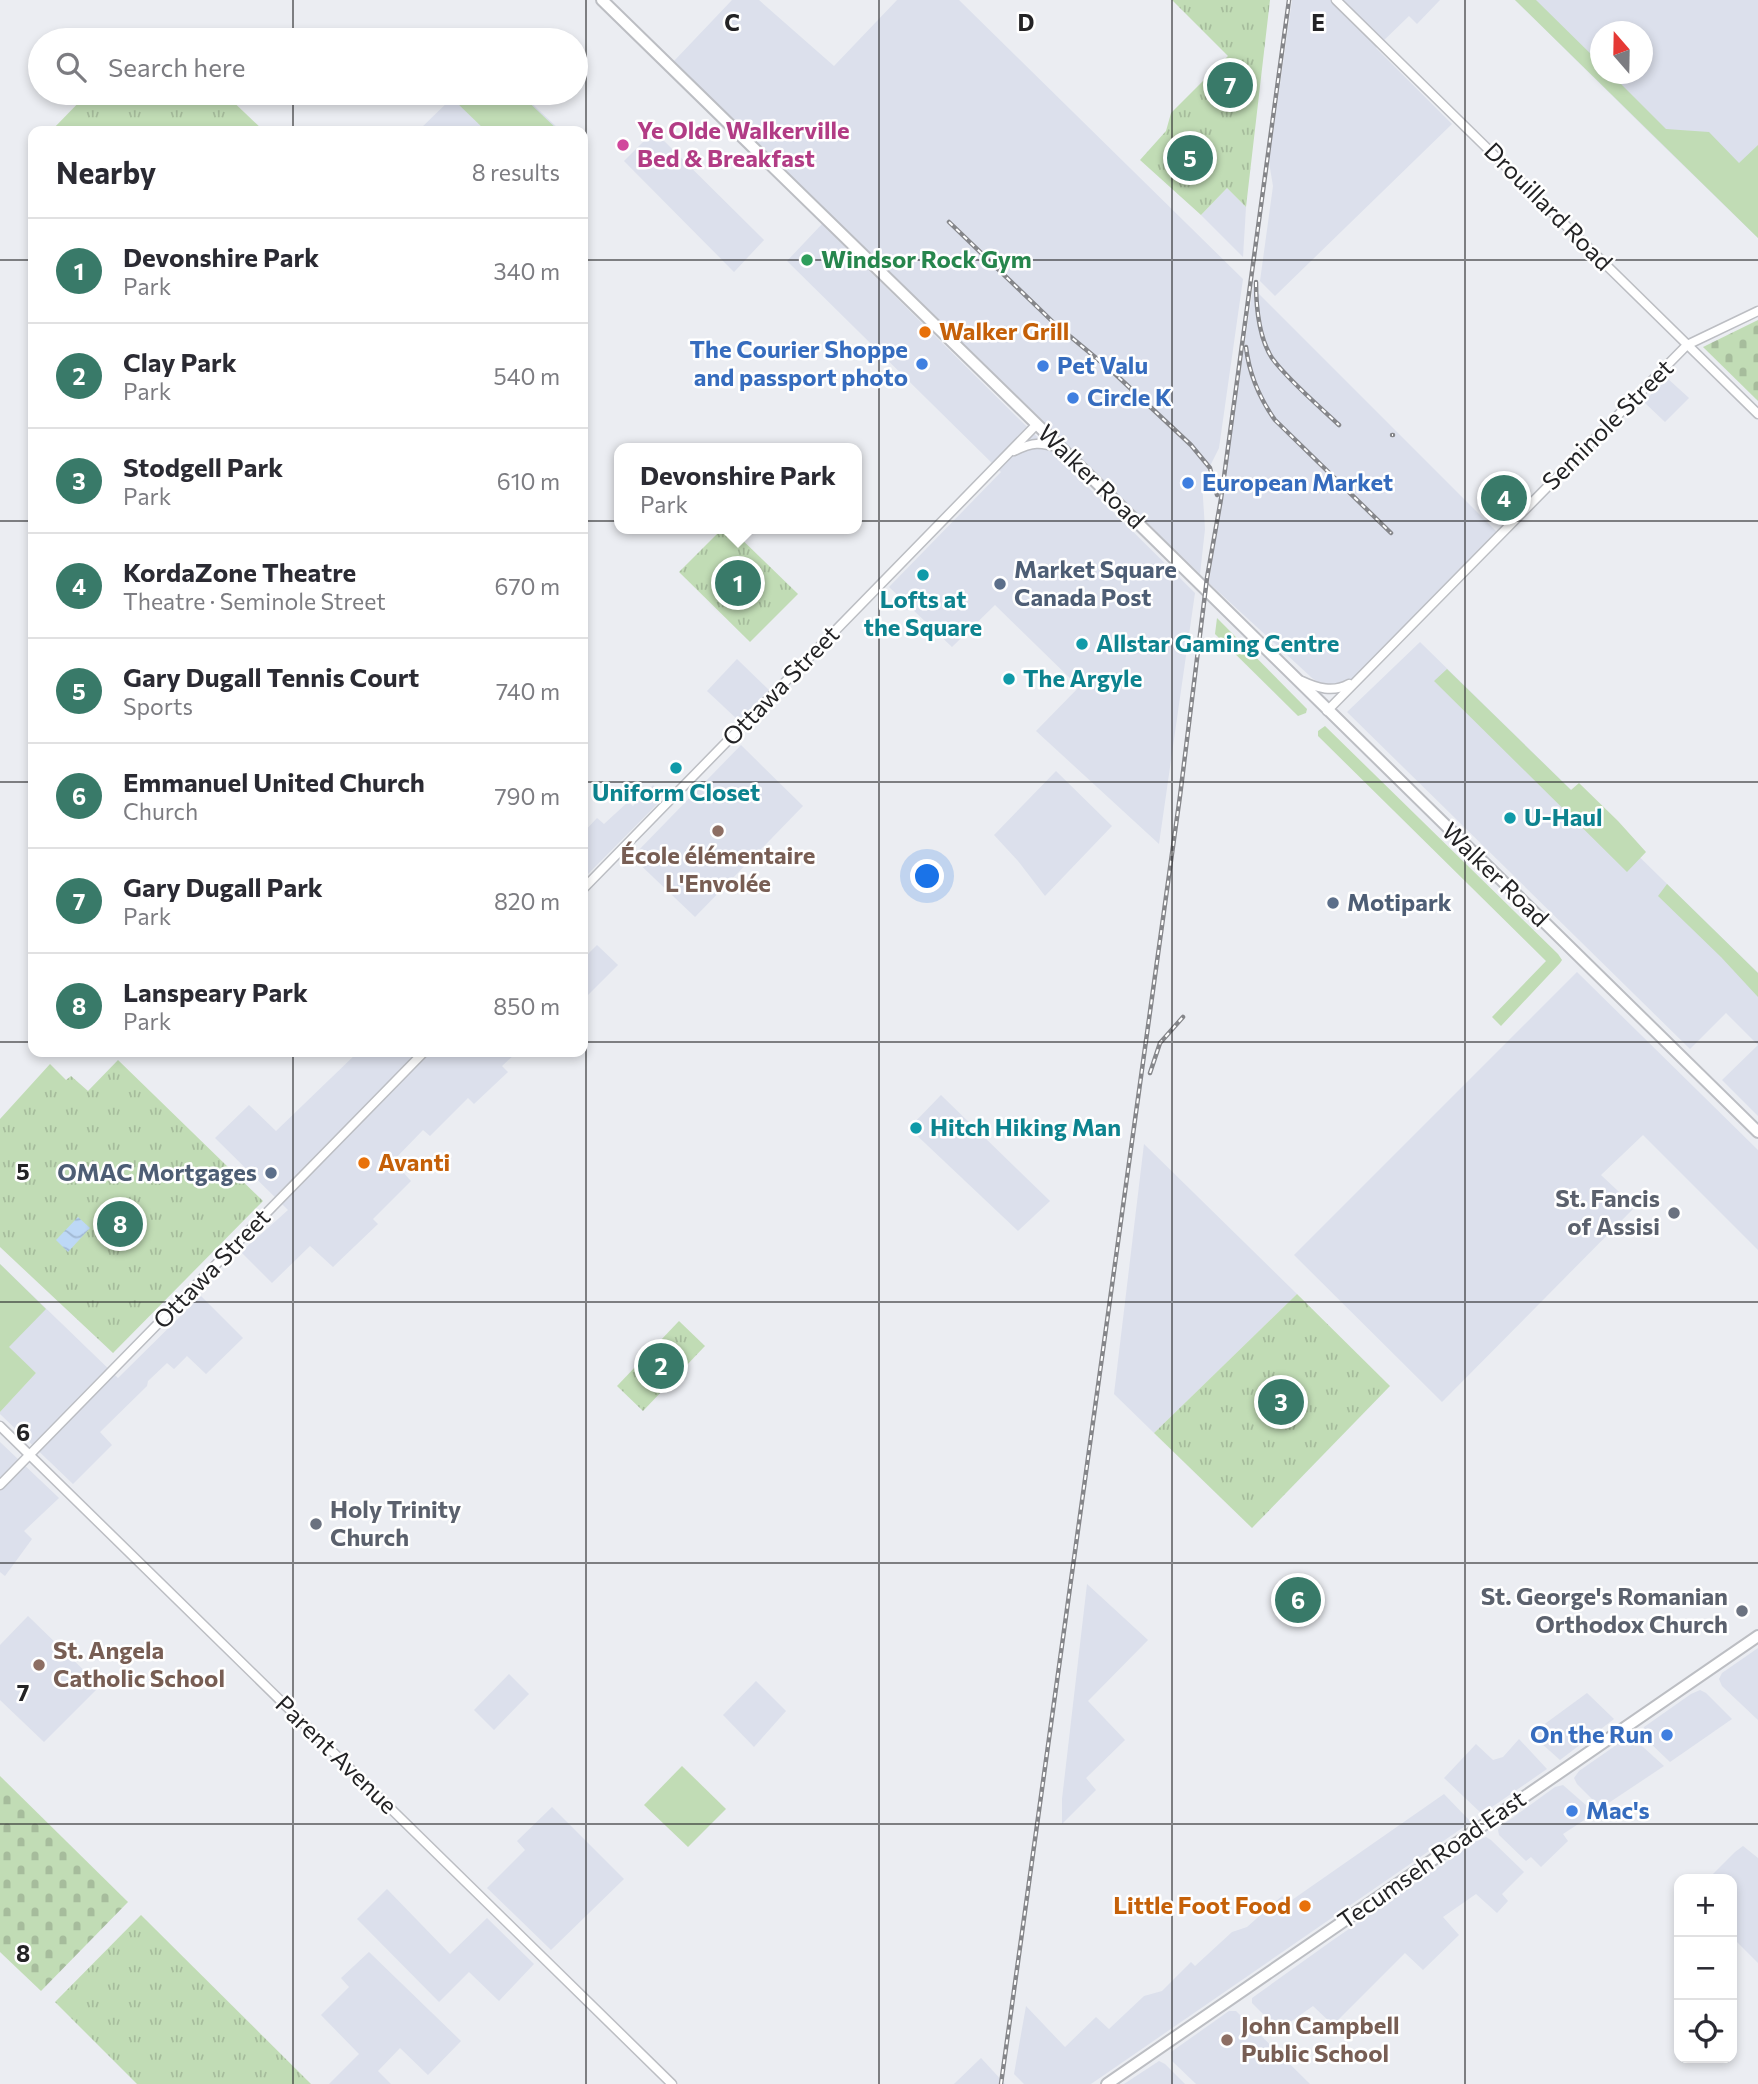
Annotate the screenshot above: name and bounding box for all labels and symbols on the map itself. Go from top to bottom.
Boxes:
text: C [724,8,740,36]
text: D [1018,8,1035,36]
text: E [1311,8,1325,36]
north arrow [1590,21,1653,84]
pin: 7 [1207,59,1253,111]
place label: Ye Olde Walkerville Bed & Breakfast [637,115,850,172]
pin: 5 [1167,132,1213,184]
street label: Drouillard Road [1479,136,1619,276]
marker: Ye Olde Walkerville Bed & Breakfast [615,137,631,153]
place label: Windsor Rock Gym [821,244,1032,273]
marker: Windsor Rock Gym [799,252,815,268]
place label: Walker Grill [939,316,1069,345]
marker: Walker Grill [917,324,933,340]
place label: The Courier Shoppe and passport photo [690,334,908,391]
place label: Pet Valu [1057,350,1148,379]
street label: Seminole Street [1535,352,1679,495]
marker: The Courier Shoppe and passport photo [914,356,930,372]
marker: Pet Valu [1035,358,1051,374]
place label: Circle K [1087,382,1172,411]
marker: Circle K [1065,390,1081,406]
street label: Walker Road [1033,418,1151,534]
place label: European Market [1202,467,1393,496]
pin: 4 [1481,472,1527,524]
marker: European Market [1180,475,1196,491]
place label: Market Square Canada Post [1014,554,1177,611]
pin: 1 [715,557,761,609]
marker: Lofts at the Square [915,567,931,583]
marker: Market Square Canada Post [992,576,1008,592]
place label: Lofts at the Square [864,584,982,641]
street label: Ottawa Street [715,619,844,751]
place label: Allstar Gaming Centre [1096,628,1339,657]
marker: Allstar Gaming Centre [1074,636,1090,652]
place label: The Argyle [1023,663,1142,692]
marker: The Argyle [1001,671,1017,687]
marker: Uniform Closet [668,760,684,776]
place label: Uniform Closet [592,777,760,806]
place label: U-Haul [1524,802,1603,831]
marker: U-Haul [1502,810,1518,826]
street label: Walker Road [1437,816,1555,932]
marker: École élémentaire L'Envolée [710,823,726,839]
place label: École élémentaire L'Envolée [620,840,816,897]
your location [910,859,944,893]
place label: Motipark [1347,887,1452,916]
marker: Motipark [1325,895,1341,911]
place label: Hitch Hiking Man [930,1112,1121,1141]
marker: Hitch Hiking Man [908,1120,924,1136]
place label: Avanti [378,1147,450,1176]
marker: Avanti [356,1155,372,1171]
text: 5 [16,1157,30,1185]
place label: OMAC Mortgages [57,1157,257,1186]
marker: OMAC Mortgages [263,1165,279,1181]
place label: St. Fancis of Assisi [1555,1183,1660,1240]
pin: 8 [97,1198,143,1250]
street label: Ottawa Street [146,1202,275,1334]
marker: St. Fancis of Assisi [1666,1205,1682,1221]
pin: 2 [638,1340,684,1392]
pin: 3 [1258,1376,1304,1428]
text: 6 [16,1418,30,1446]
place label: Holy Trinity Church [330,1494,461,1551]
marker: Holy Trinity Church [308,1516,324,1532]
pin: 6 [1275,1574,1321,1626]
place label: St. George's Romanian Orthodox Church [1481,1581,1728,1638]
marker: St. George's Romanian Orthodox Church [1734,1603,1750,1619]
place label: St. Angela Catholic School [53,1635,225,1692]
marker: St. Angela Catholic School [31,1657,47,1673]
text: 7 [17,1678,29,1706]
street label: Parent Avenue [270,1689,404,1819]
place label: On the Run [1530,1719,1653,1748]
marker: On the Run [1659,1727,1675,1743]
street label: Tecumseh Road East [1332,1783,1531,1934]
place label: Mac's [1586,1795,1650,1824]
marker: Mac's [1564,1803,1580,1819]
place label: Little Foot Food [1113,1890,1291,1919]
marker: Little Foot Food [1297,1898,1313,1914]
text: 8 [16,1939,30,1967]
place label: John Campbell Public School [1241,2010,1400,2067]
marker: John Campbell Public School [1219,2032,1235,2048]

